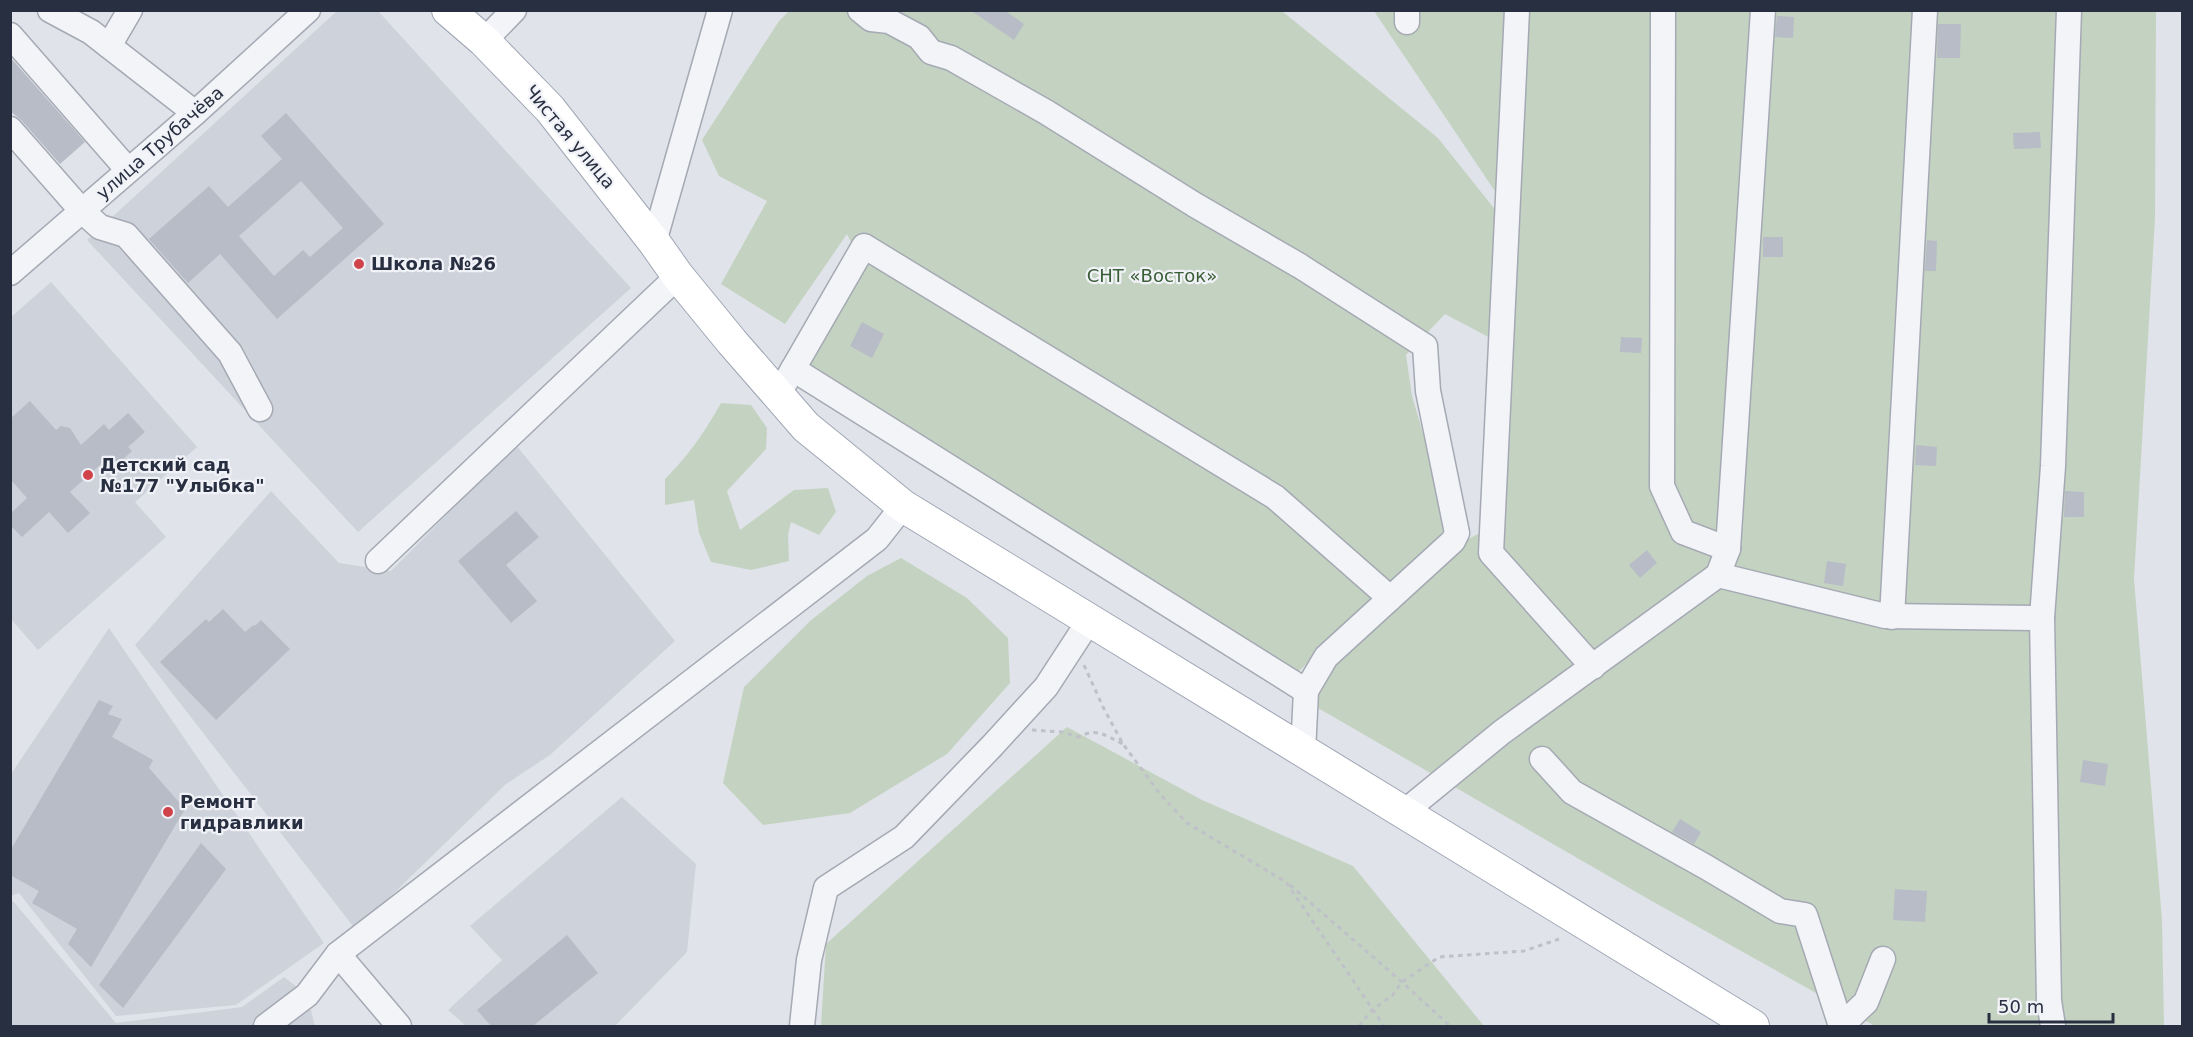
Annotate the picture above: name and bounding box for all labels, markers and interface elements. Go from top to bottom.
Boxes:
street label: Чистая улица [521,80,620,193]
street label: улица Трубачёва [92,82,227,203]
place label: Школа №26 [371,253,496,274]
marker: Школа №26 [352,257,366,271]
park label: СНТ «Восток» [1087,265,1217,286]
place label: Детский сад №177 "Улыбка" [100,454,265,496]
marker: Детский сад №177 "Улыбка" [81,468,95,482]
place label: Ремонт гидравлики [180,791,304,833]
marker: Ремонт гидравлики [161,805,175,819]
scale bar [1989,986,2114,1024]
text: 50 m [1998,996,2044,1017]

